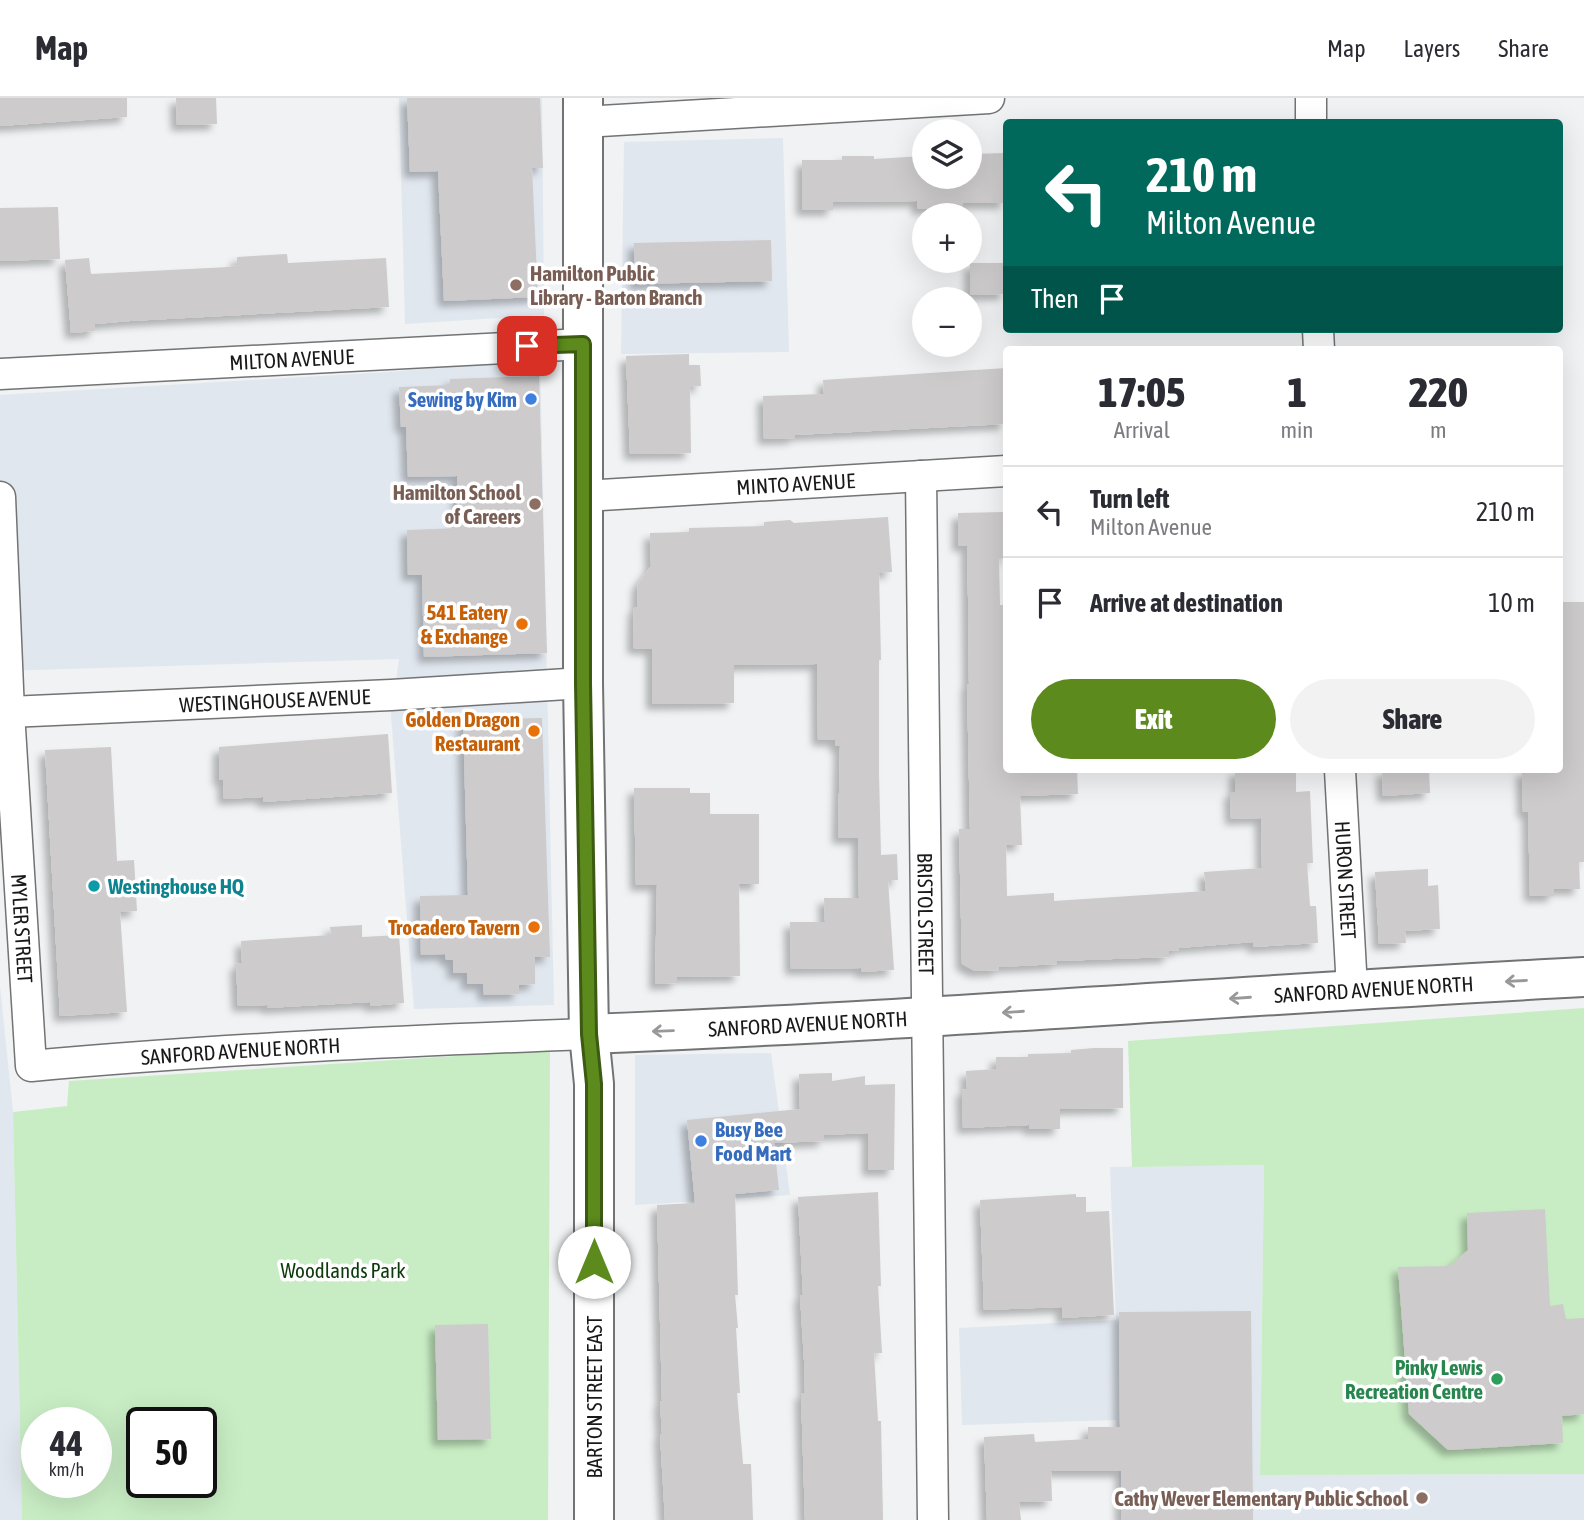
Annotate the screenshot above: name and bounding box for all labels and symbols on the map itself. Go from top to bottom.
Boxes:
place label: Hamilton Public Library - Barton Branch [530,261,702,309]
marker: Hamilton Public Library - Barton Branch [508,277,524,293]
pin [497,316,557,376]
street label: MILTON AVENUE [229,344,355,374]
place label: Sewing by Kim [408,387,517,411]
marker: Sewing by Kim [523,391,539,407]
street label: MINTO AVENUE [736,468,856,499]
place label: Hamilton School of Careers [393,480,522,528]
marker: Hamilton School of Careers [527,496,543,512]
place label: 541 Eatery & Exchange [421,600,508,648]
marker: 541 Eatery & Exchange [514,616,530,632]
street label: WESTINGHOUSE AVENUE [179,684,371,716]
place label: Golden Dragon Restaurant [405,707,520,755]
marker: Golden Dragon Restaurant [526,723,542,739]
street label: HURON STREET [1331,820,1361,939]
street label: BRISTOL STREET [913,853,939,975]
street label: MYLER STREET [7,873,38,984]
place label: Westinghouse HQ [107,874,245,898]
marker: Westinghouse HQ [86,878,102,894]
place label: Trocadero Tavern [388,915,520,939]
marker: Trocadero Tavern [526,919,542,935]
street label: SANFORD AVENUE NORTH [1273,971,1474,1007]
one-way arrow [1505,974,1528,987]
one-way arrow [1229,991,1252,1004]
street label: SANFORD AVENUE NORTH [707,1006,908,1041]
one-way arrow [1002,1006,1025,1019]
one-way arrow [652,1025,675,1038]
street label: SANFORD AVENUE NORTH [140,1033,341,1069]
place label: Busy Bee Food Mart [715,1117,791,1165]
marker: Busy Bee Food Mart [693,1133,709,1149]
position arrow [557,1225,631,1299]
park label: Woodlands Park [280,1258,406,1282]
street label: BARTON STREET EAST [582,1316,606,1478]
place label: Pinky Lewis Recreation Centre [1345,1355,1484,1403]
marker: Pinky Lewis Recreation Centre [1489,1371,1505,1387]
speed limit sign: 50 [126,1407,217,1498]
place label: Cathy Wever Elementary Public School [1114,1486,1408,1510]
marker: Cathy Wever Elementary Public School [1414,1490,1430,1506]

